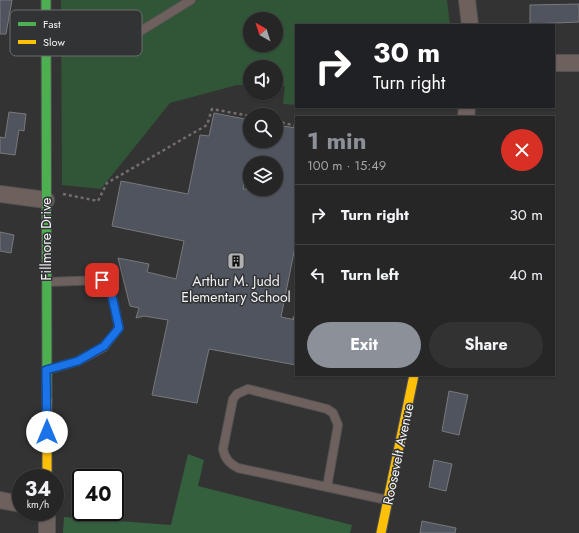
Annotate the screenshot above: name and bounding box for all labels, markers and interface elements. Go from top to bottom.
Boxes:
legend [10,10,142,56]
north arrow [243,12,283,52]
map controls [243,12,283,196]
text: Fast [43,16,61,32]
text: 30 m [373,32,440,73]
text: Slow [43,34,65,50]
icon: right [307,40,359,92]
button: sound [243,60,283,100]
text: Turn right [373,70,445,96]
button: search [243,108,283,148]
text: 1 min [307,123,367,158]
button: close [501,129,543,171]
button: layers [243,156,283,196]
text: 100 m · 15:49 [307,156,386,175]
street label: Fillmore Drive [36,198,56,280]
icon: right [307,204,329,226]
text: Turn right [341,204,409,226]
text: 30 m [510,204,543,226]
building icon: Arthur M. Judd Elementary School [226,251,246,271]
pin [85,263,119,297]
icon: left [307,264,329,286]
text: Turn left [341,264,399,286]
text: 40 m [509,264,543,286]
icon: arrive [91,269,113,291]
place label: Arthur M. Judd Elementary School [181,271,291,307]
button: Exit [307,322,421,368]
button: Share [429,322,543,368]
street label: Roosevelt Avenue [377,401,419,507]
position arrow [26,411,68,453]
speed limit sign: 40 [72,469,124,521]
text: 34 [25,475,51,504]
text: km/h [27,497,49,512]

